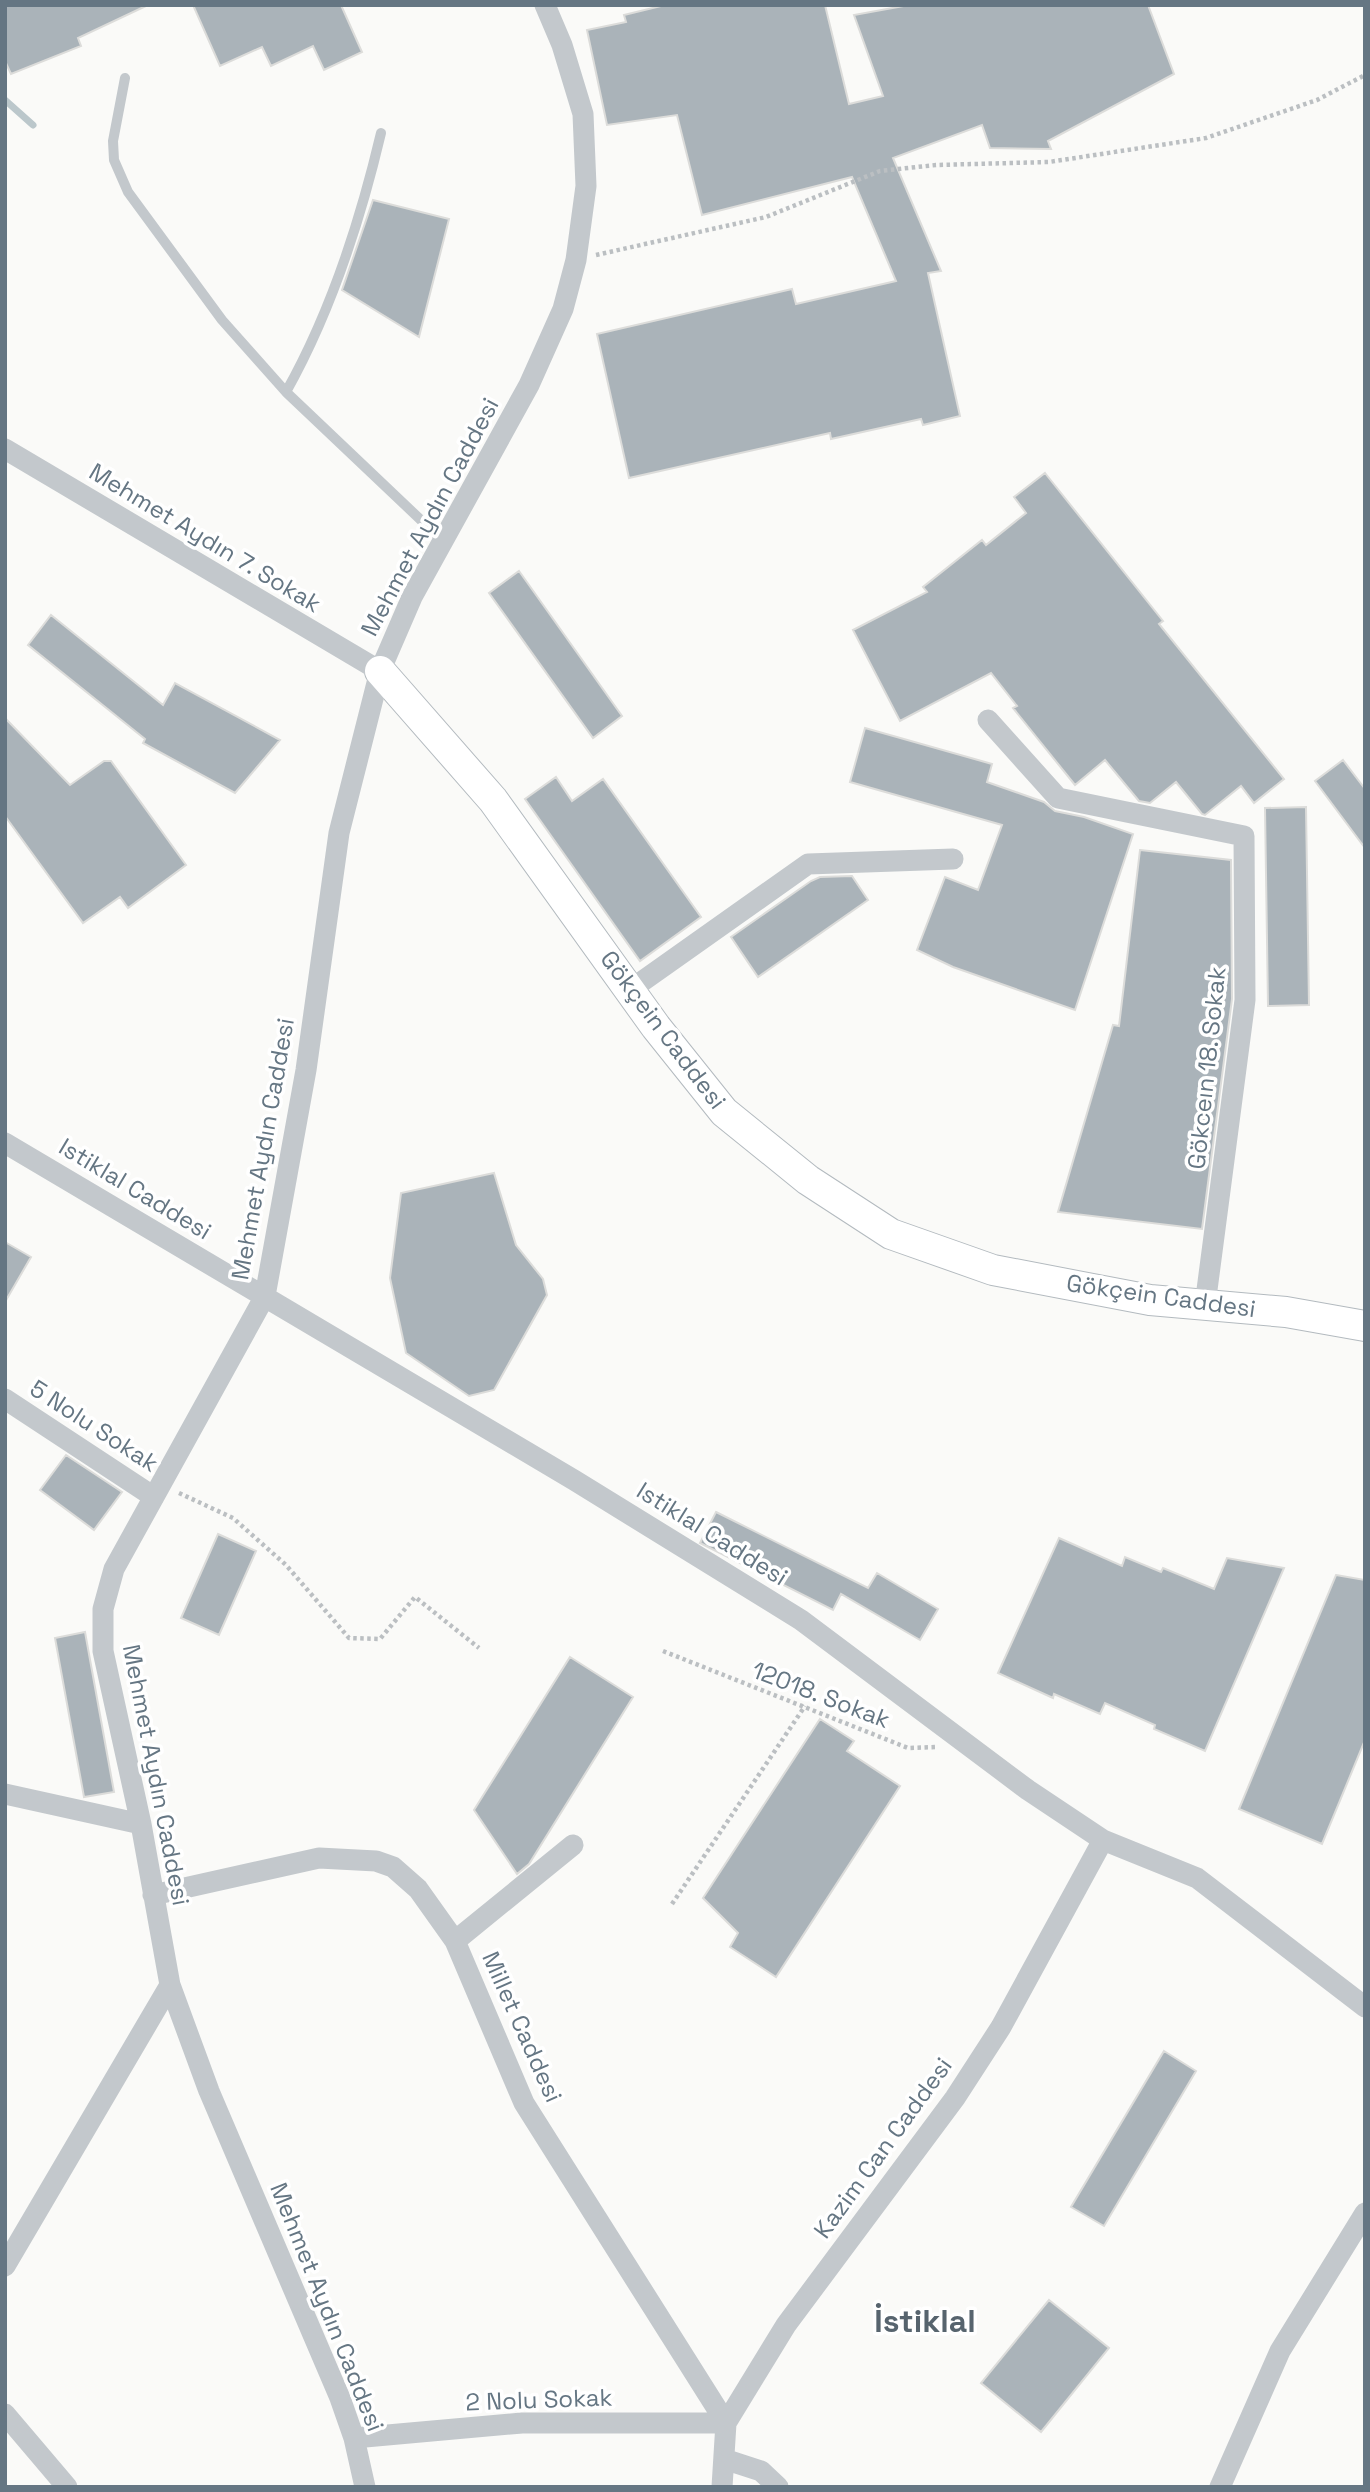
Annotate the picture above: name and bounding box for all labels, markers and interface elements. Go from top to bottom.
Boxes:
street label: Mehmet Aydın Caddesi [354,392,506,641]
street label: Mehmet Aydın 7. Sokak [84,456,327,619]
street label: Gökçein Caddesi [594,944,733,1115]
street label: Gökceın 18. Sokak [1180,965,1233,1171]
street label: Mehmet Aydın Caddesi [224,1015,301,1282]
street label: Istiklal Caddesi [53,1131,217,1246]
street label: Gökçein Caddesi [1064,1267,1258,1324]
street label: 5 Nolu Sokak [24,1373,164,1479]
street label: Istiklal Caddesi [631,1475,794,1592]
street label: Mehmet Aydın Caddesi [116,1642,197,1908]
street label: 12018. Sokak [748,1654,895,1735]
street label: Millet Caddesi [475,1947,570,2107]
street label: Kazim Can Caddesi [806,2051,959,2244]
street label: Mehmet Aydın Caddesi [263,2178,392,2436]
district label: İstiklal [874,2301,976,2341]
street label: 2 Nolu Sokak [465,2381,613,2418]

